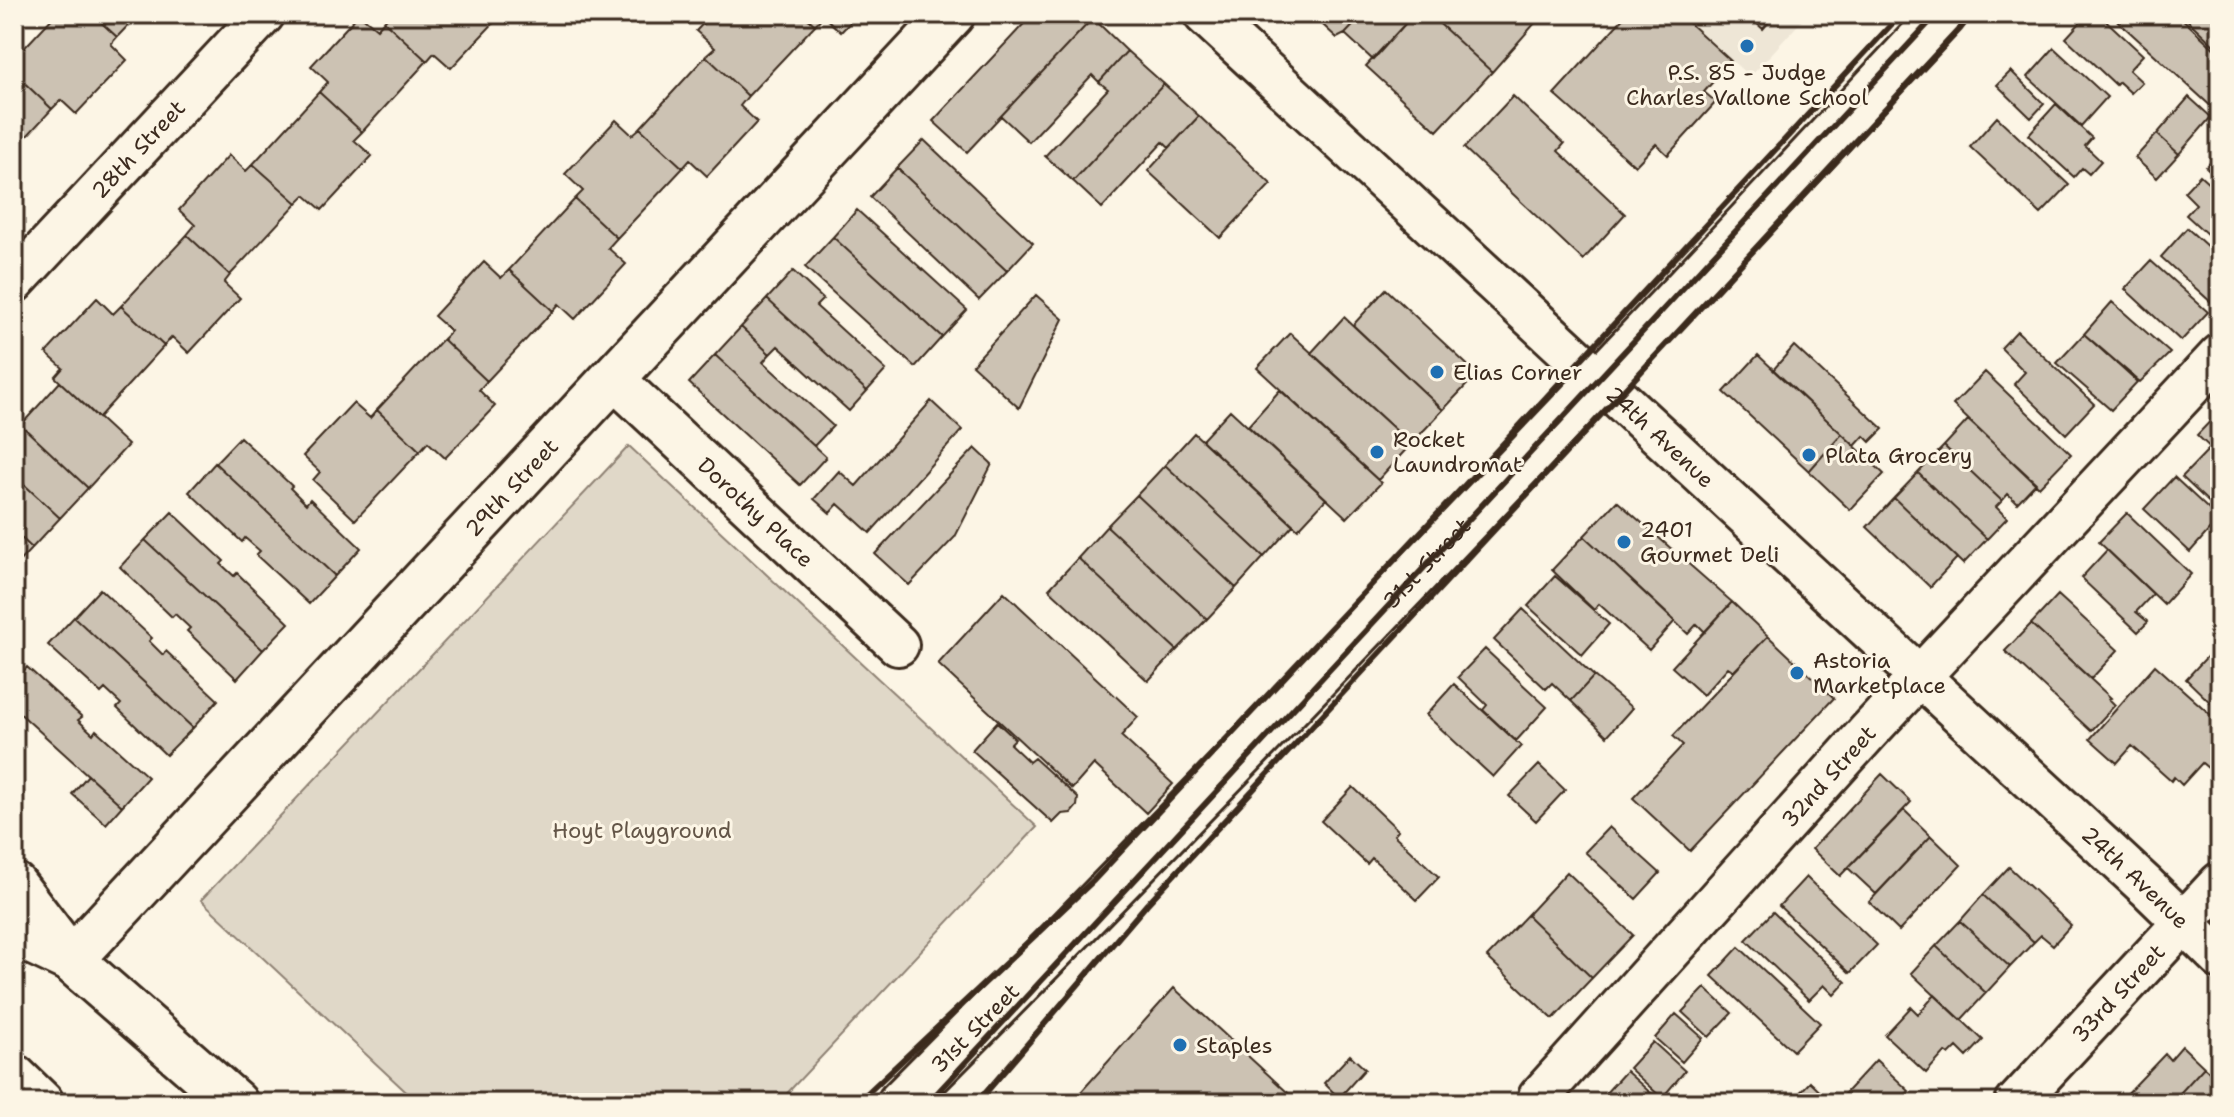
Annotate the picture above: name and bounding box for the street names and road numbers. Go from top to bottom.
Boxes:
street label: 28th Street [85,94,192,205]
street label: 24th Avenue [1600,380,1720,494]
street label: 29th Street [459,432,565,543]
street label: Dorothy Place [691,451,820,574]
street label: 31st Street [1377,512,1477,615]
street label: 32nd Street [1775,719,1882,834]
street label: 24th Avenue [2075,820,2195,935]
street label: 33rd Street [2065,938,2171,1049]
street label: 31st Street [924,977,1026,1079]

